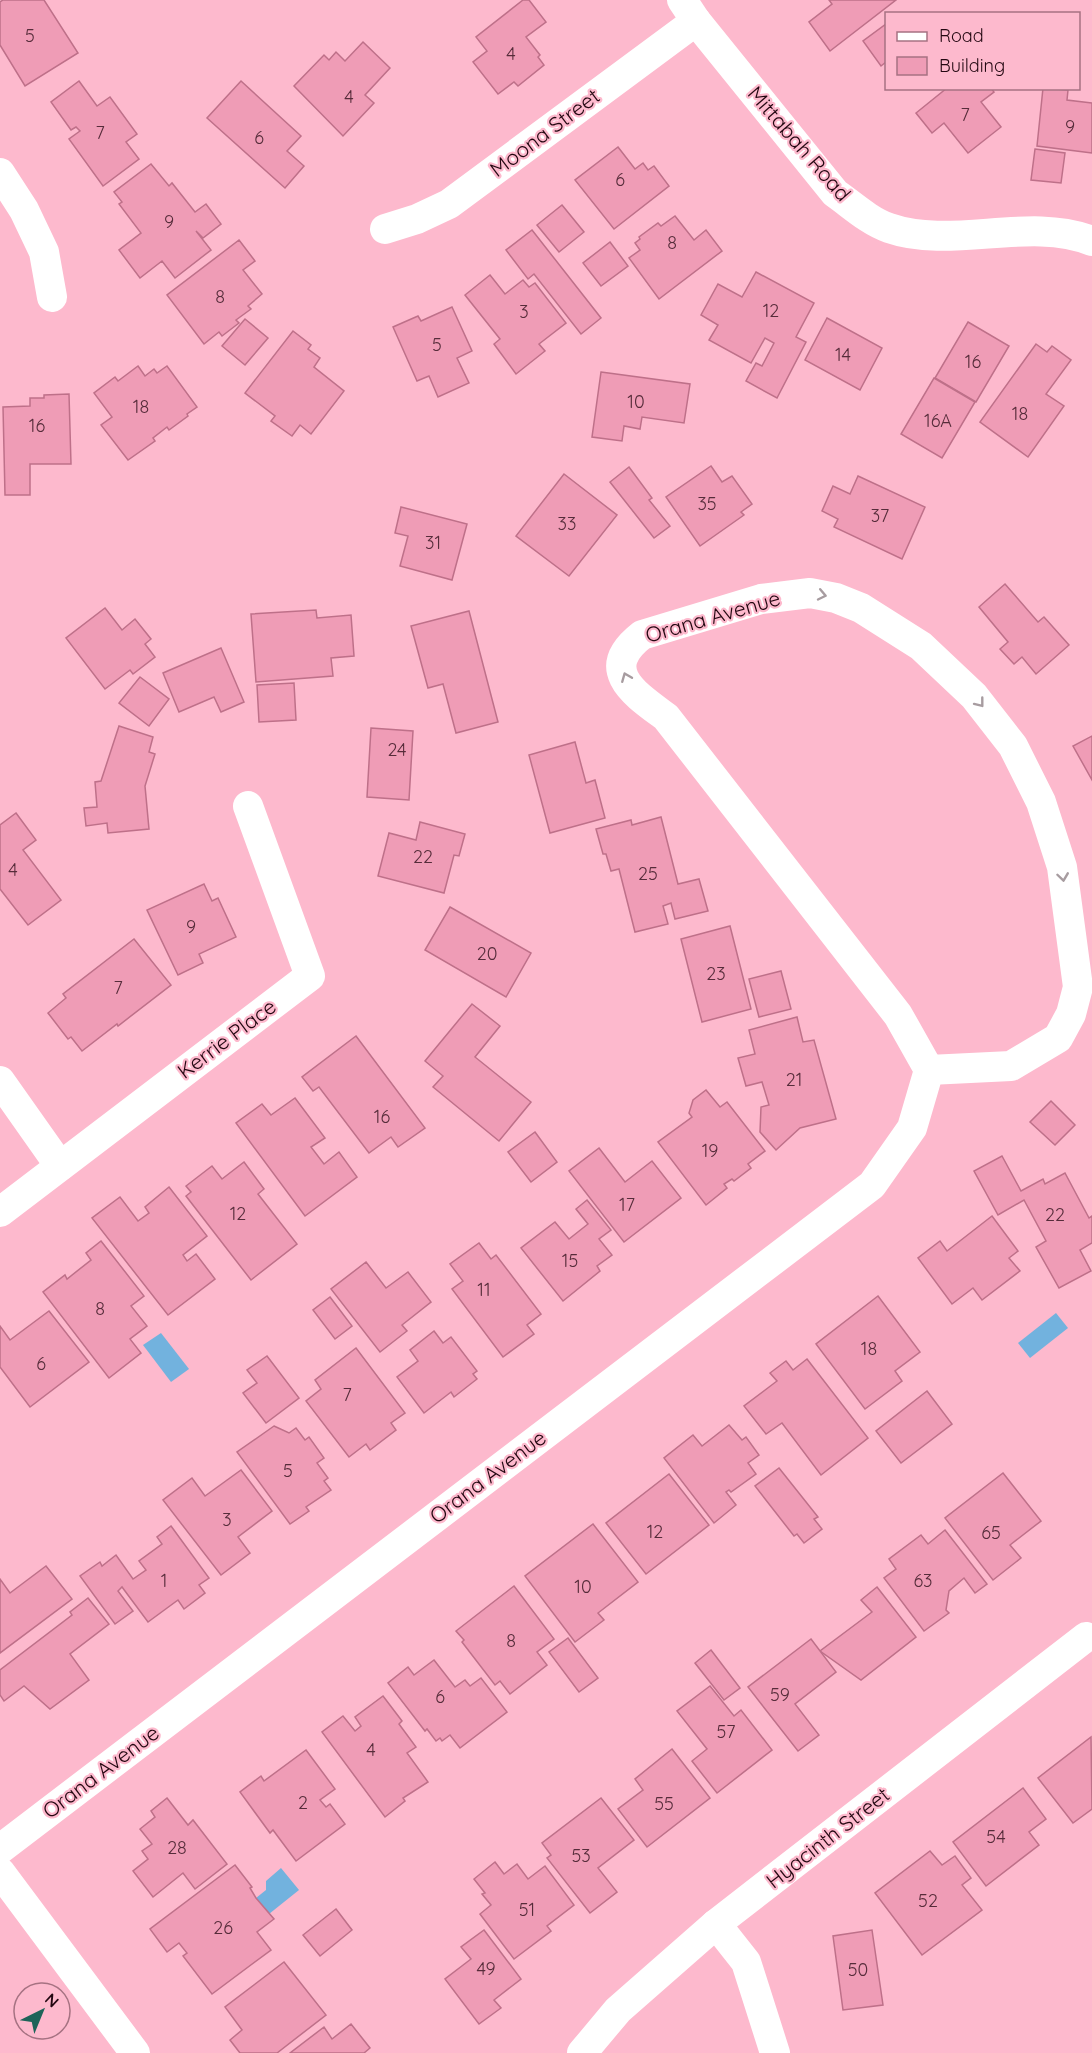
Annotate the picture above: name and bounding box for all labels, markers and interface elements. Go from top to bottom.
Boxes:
legend [885,12,1080,90]
house number: 5 [25,24,35,47]
text: Road [939,24,984,47]
house number: 4 [506,42,516,65]
text: Building [939,54,1005,77]
street label: Mittabah Road [743,80,857,206]
street label: Moona Street [484,82,604,182]
house number: 4 [344,85,354,108]
house number: 7 [960,103,970,126]
house number: 9 [1065,115,1075,138]
house number: 7 [95,121,105,144]
house number: 6 [254,126,264,149]
house number: 6 [615,168,625,191]
house number: 9 [164,210,174,233]
house number: 8 [667,231,677,254]
house number: 8 [215,285,225,308]
house number: 12 [763,299,779,322]
house number: 3 [519,300,529,323]
house number: 5 [432,333,442,356]
house number: 14 [835,343,851,366]
house number: 16 [965,350,981,373]
house number: 10 [627,390,645,413]
house number: 18 [133,395,149,418]
house number: 18 [1012,402,1028,425]
house number: 16A [924,409,952,432]
house number: 16 [29,414,45,437]
house number: 35 [697,492,717,515]
house number: 37 [871,504,889,527]
house number: 33 [558,512,576,535]
house number: 31 [425,531,441,554]
street label: Orana Avenue [642,584,783,648]
one-way arrow [817,588,827,601]
one-way arrow [621,672,633,683]
one-way arrow [973,697,984,708]
house number: 24 [387,738,407,761]
house number: 22 [413,845,433,868]
house number: 4 [8,858,18,881]
house number: 25 [638,862,658,885]
one-way arrow [1057,873,1069,882]
house number: 9 [186,915,196,938]
house number: 20 [477,942,497,965]
house number: 23 [706,962,726,985]
house number: 7 [113,976,123,999]
street label: Kerrie Place [172,993,281,1084]
house number: 21 [786,1068,802,1091]
house number: 16 [374,1105,390,1128]
house number: 19 [702,1139,718,1162]
house number: 17 [619,1193,635,1216]
house number: 12 [230,1202,246,1225]
house number: 22 [1045,1203,1065,1226]
house number: 15 [562,1249,578,1272]
house number: 11 [477,1278,491,1301]
house number: 8 [95,1297,105,1320]
house number: 18 [861,1337,877,1360]
house number: 6 [36,1352,46,1375]
house number: 7 [342,1383,352,1406]
street label: Orana Avenue [424,1424,551,1528]
house number: 5 [283,1459,293,1482]
house number: 3 [222,1508,232,1531]
house number: 12 [647,1520,663,1543]
house number: 65 [981,1521,1001,1544]
house number: 1 [161,1569,167,1592]
house number: 63 [913,1569,933,1592]
house number: 10 [574,1575,592,1598]
house number: 8 [506,1629,516,1652]
house number: 59 [770,1683,790,1706]
house number: 6 [435,1685,445,1708]
street label: Orana Avenue [37,1719,164,1823]
house number: 57 [716,1720,736,1743]
house number: 4 [366,1738,376,1761]
street label: Hyacinth Street [760,1781,894,1893]
house number: 2 [298,1791,308,1814]
house number: 55 [654,1792,674,1815]
house number: 54 [986,1825,1006,1848]
house number: 28 [167,1836,187,1859]
house number: 53 [571,1844,591,1867]
house number: 52 [918,1889,938,1912]
house number: 51 [519,1898,535,1921]
house number: 26 [213,1916,233,1939]
house number: 49 [476,1957,496,1980]
house number: 50 [848,1958,868,1981]
north arrow [12,1981,72,2041]
text: N [41,1989,63,2011]

